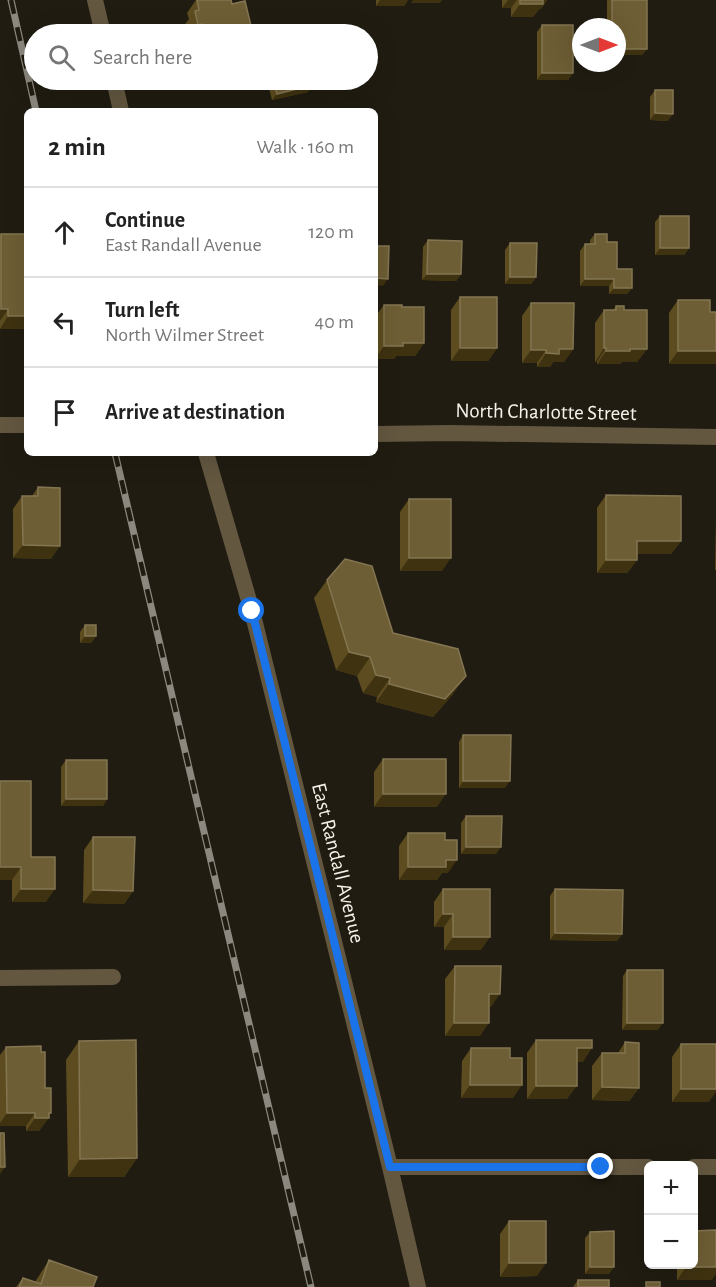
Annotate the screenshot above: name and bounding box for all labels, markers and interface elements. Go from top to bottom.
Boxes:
north arrow [572,18,626,72]
search box [24,24,378,90]
icon: search [45,41,78,74]
text: Search here [93,46,192,68]
text: 2 min [48,134,106,160]
text: Walk · 160 m [257,137,354,157]
text: Continue [105,209,185,231]
icon: ahead [48,216,81,249]
text: 120 m [308,222,354,242]
text: East Randall Avenue [105,235,262,255]
text: Turn left [105,299,179,321]
icon: left [48,306,81,339]
text: 40 m [315,312,354,332]
text: North Wilmer Street [105,325,264,345]
icon: arrive [48,396,81,429]
street label: North Charlotte Street [455,400,637,424]
text: Arrive at destination [105,401,285,423]
route start [238,597,264,623]
street label: East Randall Avenue [308,781,368,945]
route end [587,1153,613,1179]
map controls [644,1161,698,1269]
button: + [644,1161,698,1215]
button: − [644,1215,698,1269]

